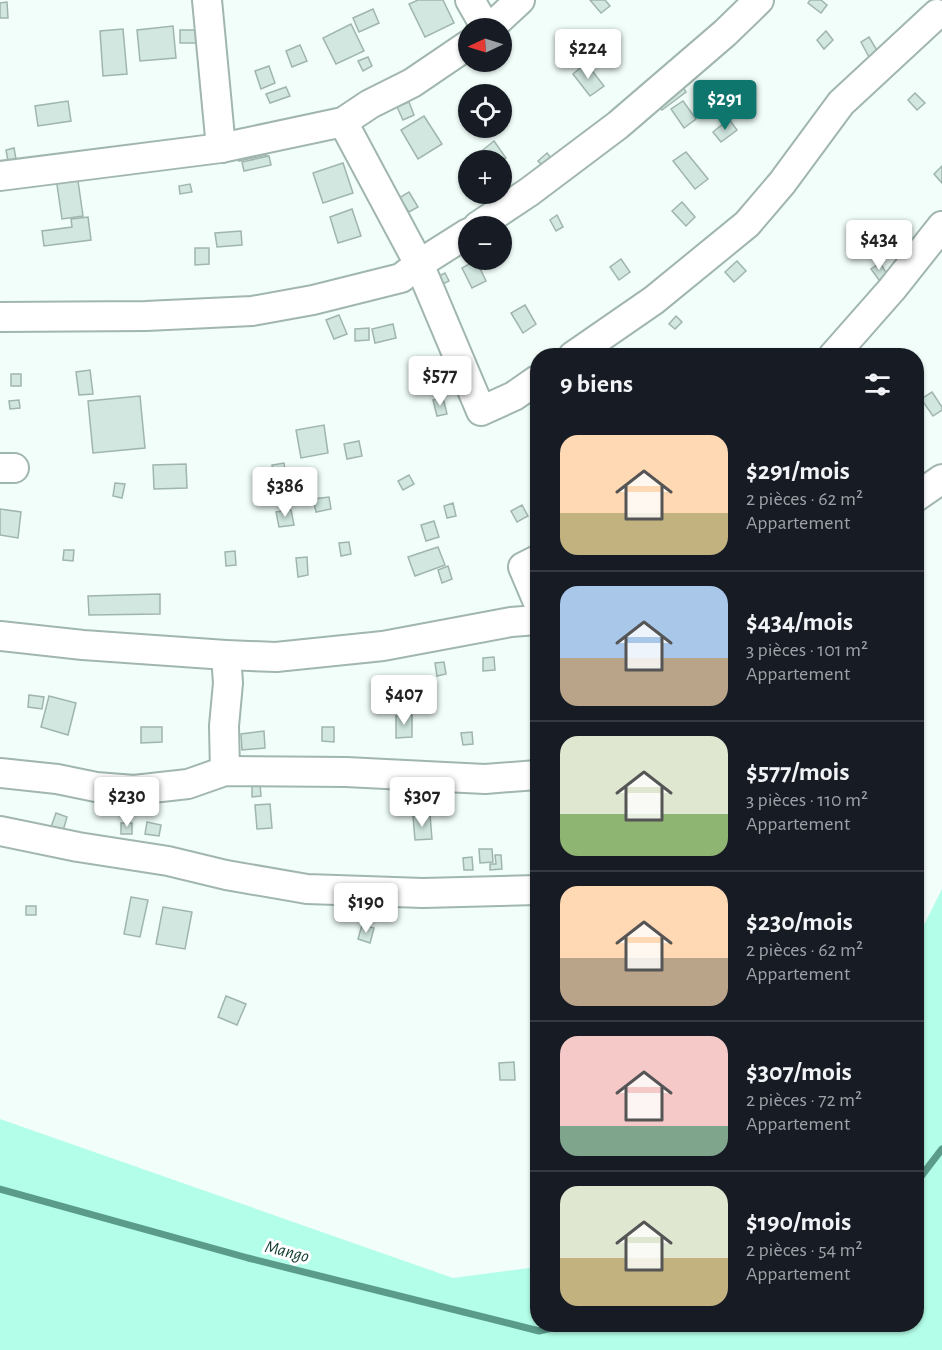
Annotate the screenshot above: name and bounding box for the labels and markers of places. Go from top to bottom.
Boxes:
pin: $224 [552,29,624,80]
pin: $291 [689,80,761,131]
pin: $434 [843,220,915,271]
pin: $577 [404,356,476,407]
pin: $386 [249,467,321,518]
pin: $407 [368,675,440,726]
pin: $230 [91,777,163,828]
pin: $307 [386,777,458,828]
pin: $190 [330,883,402,934]

